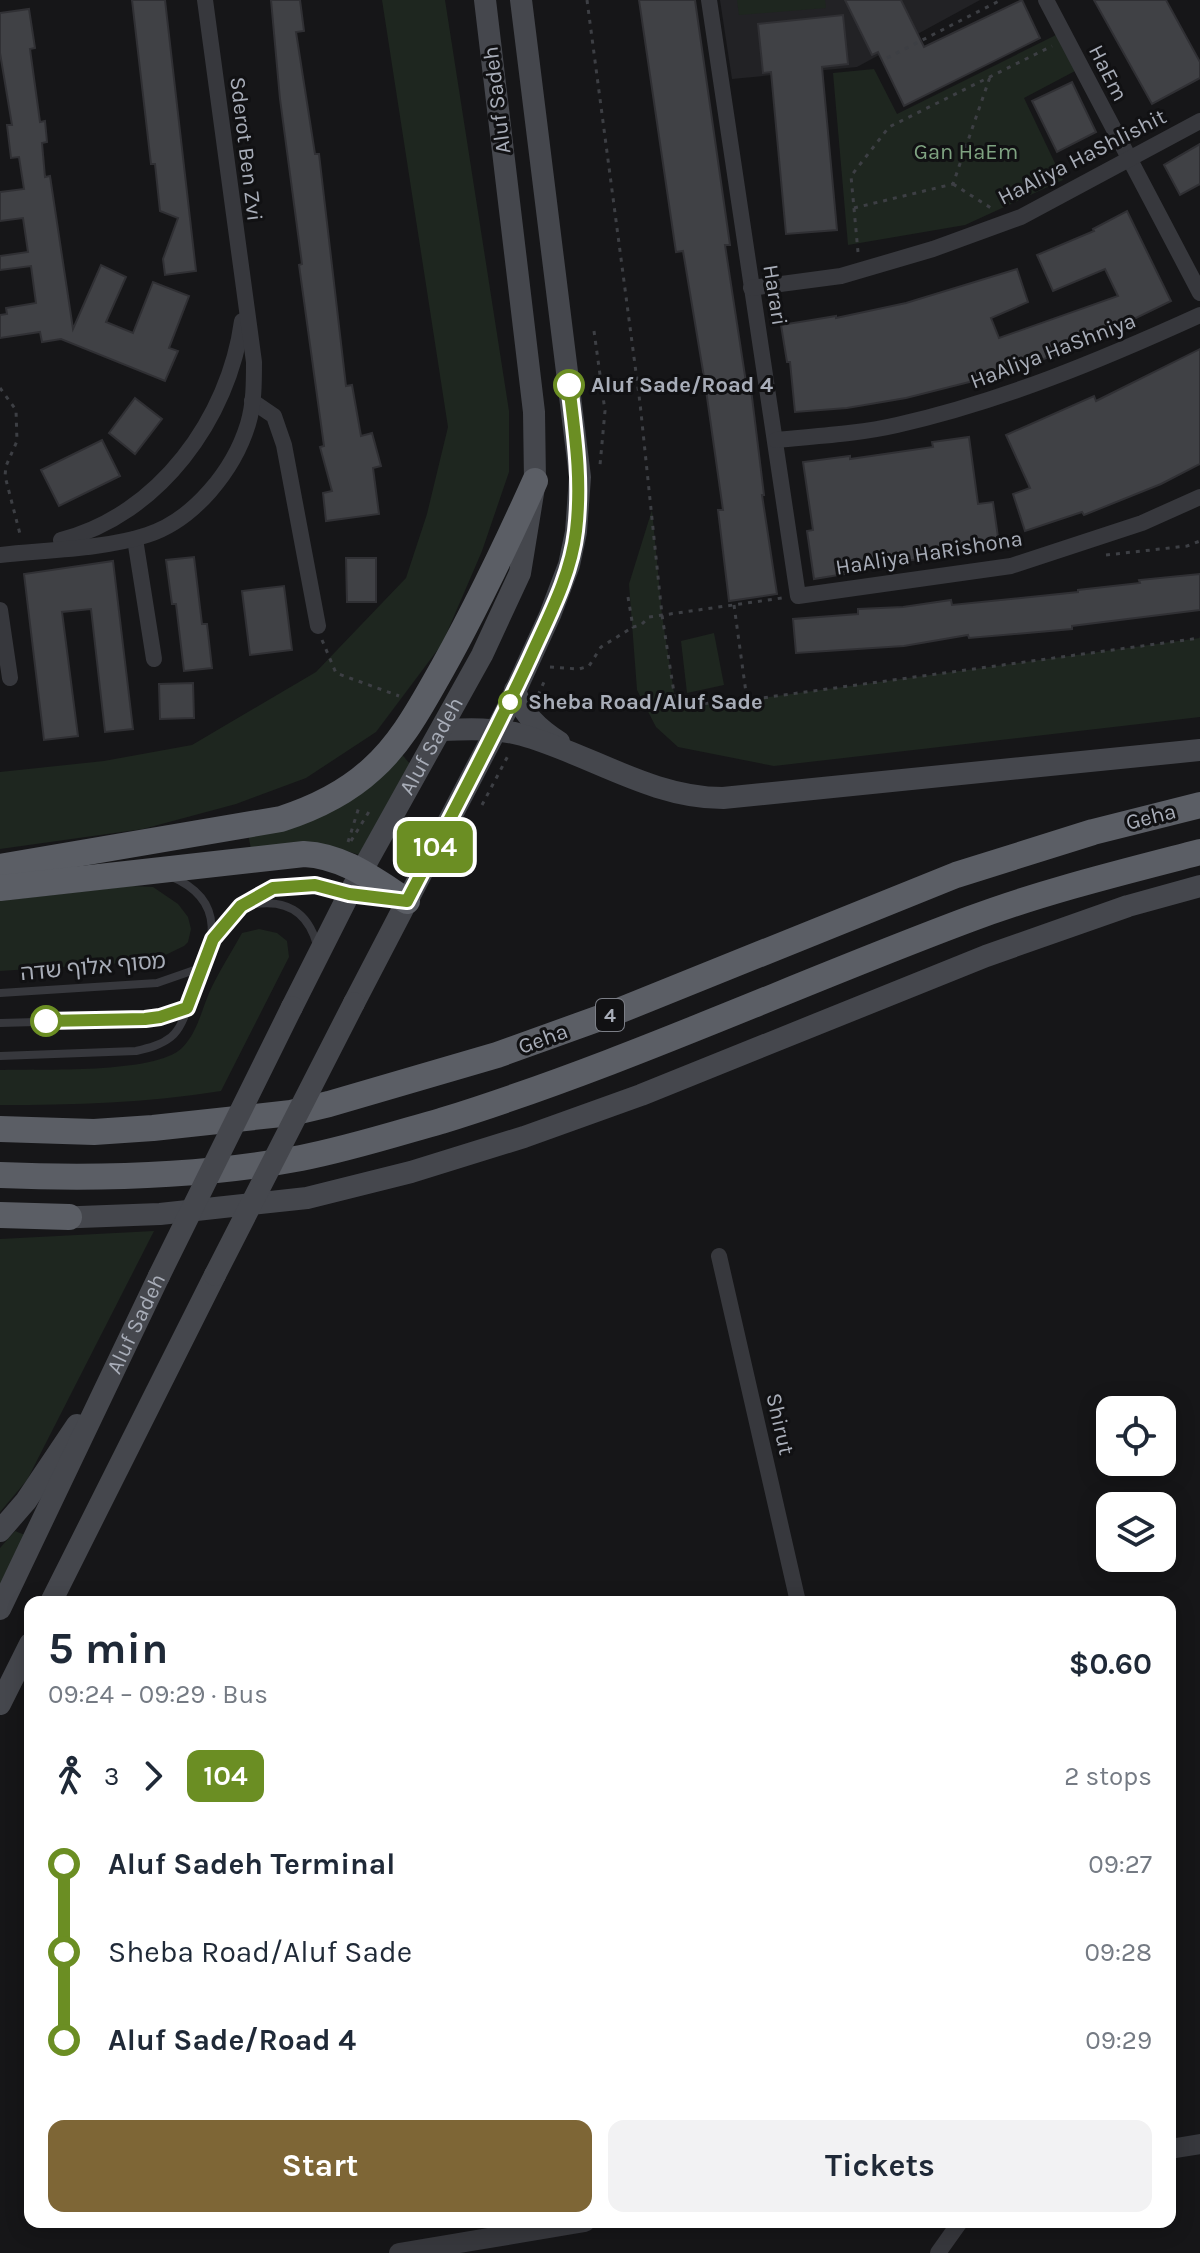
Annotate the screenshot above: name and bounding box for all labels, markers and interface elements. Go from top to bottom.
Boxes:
street label: HaEm [1083,40,1133,106]
street label: Aluf Sadeh [478,45,516,155]
street label: Sderot Ben Zvi [224,75,268,223]
street label: HaAliya HaShlishit [993,103,1171,211]
park label: Gan HaEm [914,139,1018,165]
street label: Harari [757,263,793,327]
street label: HaAliya HaShniya [966,307,1140,395]
marker: Aluf Sade/Road 4 [554,370,584,400]
place label: Aluf Sade/Road 4 [591,372,773,398]
street label: HaAliya HaRishona [834,525,1024,581]
place label: Sheba Road/Aluf Sade [528,689,763,715]
marker: Sheba Road/Aluf Sade [499,691,521,713]
street label: Aluf Sadeh [394,692,469,799]
street label: Geha [1123,798,1179,836]
line badge: 104 [389,821,481,873]
text: 104 [413,830,457,863]
street label: מסוף אלוף שדה [19,948,167,986]
road number: 4 [596,999,624,1031]
unlabelled marker [31,1006,61,1036]
street label: Geha [515,1018,571,1060]
street label: Aluf Sadeh [101,1270,171,1378]
street label: Shirut [760,1391,800,1457]
map controls [1096,1396,1176,1572]
button: locate [1096,1396,1176,1476]
button: layers [1096,1492,1176,1572]
text: 5 min [48,1623,168,1674]
text: $0.60 [1069,1646,1152,1682]
text: 09:24 – 09:29 · Bus [48,1679,268,1710]
icon: walk [48,1754,92,1798]
icon: forward [131,1754,175,1798]
text: 104 [203,1759,248,1792]
text: 3 [104,1761,119,1792]
text: 2 stops [1064,1761,1152,1792]
text: Aluf Sadeh Terminal [108,1846,395,1882]
text: 09:27 [1088,1849,1152,1880]
text: Sheba Road/Aluf Sade [108,1934,412,1970]
text: 09:28 [1084,1937,1152,1968]
text: Aluf Sade/Road 4 [108,2022,356,2058]
text: 09:29 [1085,2025,1152,2056]
button: Start [48,2120,592,2212]
button: Tickets [608,2120,1152,2212]

